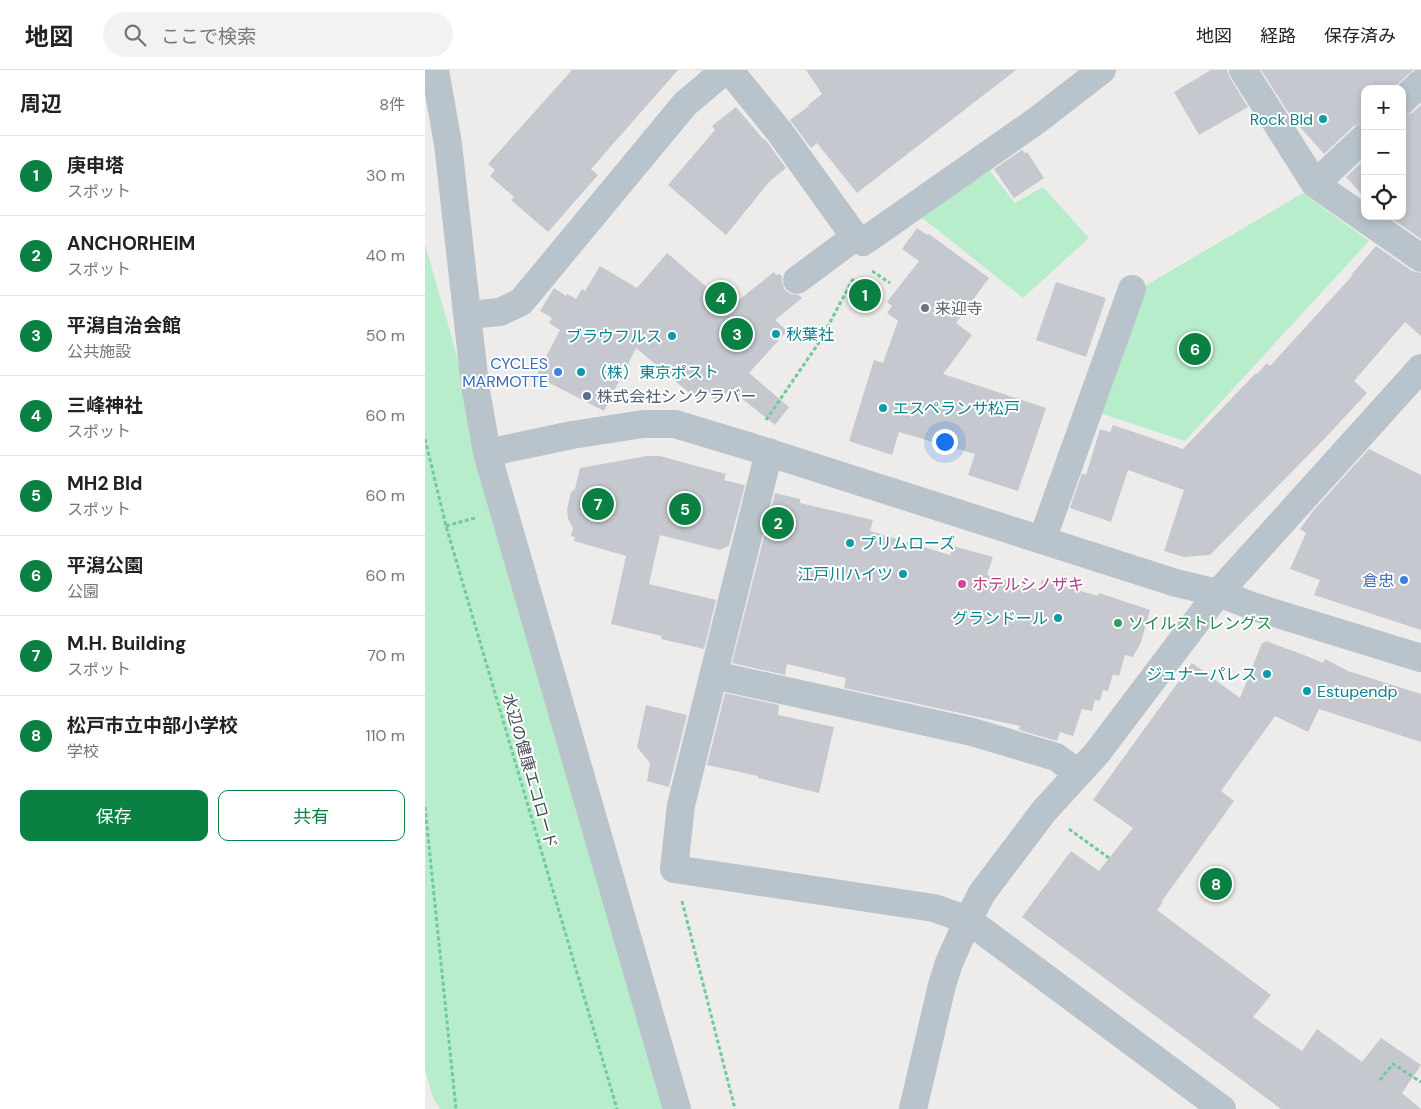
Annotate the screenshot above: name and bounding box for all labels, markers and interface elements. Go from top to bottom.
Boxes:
search box [103,12,453,57]
text: 地図 [25,21,73,52]
icon: search [121,21,149,49]
text: ここで検索 [161,24,256,49]
text: 地図 [1196,24,1232,48]
text: 経路 [1260,24,1296,48]
text: 保存済み [1324,24,1396,48]
map controls [1361,85,1406,220]
button: + [1361,85,1406,130]
text: 周辺 [20,90,62,118]
text: 8件 [379,94,405,115]
place label: Rock Bld [1250,109,1313,130]
marker: Rock Bld [1317,113,1329,125]
button: − [1361,130,1406,175]
text: 庚申塔 [67,153,124,178]
text: 1 [33,165,39,186]
text: 30 m [366,165,405,186]
button: locate [1361,175,1406,220]
text: スポット [67,181,131,202]
text: ANCHORHEIM [67,231,195,256]
text: 2 [31,245,41,266]
text: 40 m [366,245,405,266]
text: スポット [67,259,131,280]
pin: 1 [849,276,881,314]
pin: 4 [705,279,737,317]
place label: 来迎寺 [935,298,983,319]
marker: 来迎寺 [919,302,931,314]
text: 平潟自治会館 [67,313,181,338]
pin: 3 [721,315,753,353]
place label: 秋葉社 [786,324,834,345]
text: 3 [31,325,41,346]
text: 50 m [366,325,405,346]
place label: ブラウフルス [566,326,662,347]
marker: 秋葉社 [770,328,782,340]
marker: ブラウフルス [666,330,678,342]
pin: 6 [1179,330,1211,368]
text: 公共施設 [67,341,131,362]
place label: CYCLES MARMOTTE [462,353,548,392]
place label: （株）東京ポスト [591,362,719,383]
marker: CYCLES MARMOTTE [552,366,564,378]
marker: （株）東京ポスト [575,366,587,378]
place label: 株式会社シンクラバー [597,386,757,407]
marker: 株式会社シンクラバー [581,390,593,402]
text: 三峰神社 [67,393,143,418]
place label: エスペランサ松戸 [893,398,1020,419]
marker: エスペランサ松戸 [877,402,889,414]
text: 4 [31,405,41,426]
text: 60 m [365,405,405,426]
text: スポット [67,421,131,442]
your location [932,429,958,455]
text: MH2 Bld [67,471,142,496]
text: 5 [31,485,41,506]
text: 60 m [365,485,405,506]
pin: 7 [582,485,614,523]
pin: 5 [669,490,701,528]
text: スポット [67,499,131,520]
pin: 2 [762,504,794,542]
place label: プリムローズ [860,533,955,554]
marker: プリムローズ [844,537,856,549]
text: 平潟公園 [67,553,143,578]
place label: 江戸川ハイツ [797,564,893,585]
text: 6 [31,565,41,586]
text: 60 m [365,565,405,586]
marker: 江戸川ハイツ [897,568,909,580]
place label: 倉忠 [1362,570,1394,591]
place label: ホテルシノザキ [972,574,1084,595]
marker: 倉忠 [1398,574,1410,586]
marker: ホテルシノザキ [956,578,968,590]
text: 公園 [67,581,99,602]
place label: グランドール [952,608,1048,629]
marker: グランドール [1052,612,1064,624]
place label: ソイルストレングス [1128,613,1272,634]
marker: ソイルストレングス [1112,617,1124,629]
text: M.H. Building [67,631,186,656]
text: 7 [32,645,40,666]
text: 70 m [367,645,405,666]
text: スポット [67,659,131,680]
place label: ジュナーパレス [1146,664,1257,685]
marker: ジュナーパレス [1261,668,1273,680]
place label: Estupendp [1317,681,1398,702]
marker: Estupendp [1301,685,1313,697]
street label: 水辺の健康エコロード [498,691,562,851]
text: 松戸市立中部小学校 [67,713,238,738]
text: 8 [31,725,41,746]
text: 110 m [366,725,405,746]
text: 学校 [67,741,99,762]
button: 保存 [20,790,208,841]
button: 共有 [218,790,405,841]
pin: 8 [1200,865,1232,903]

